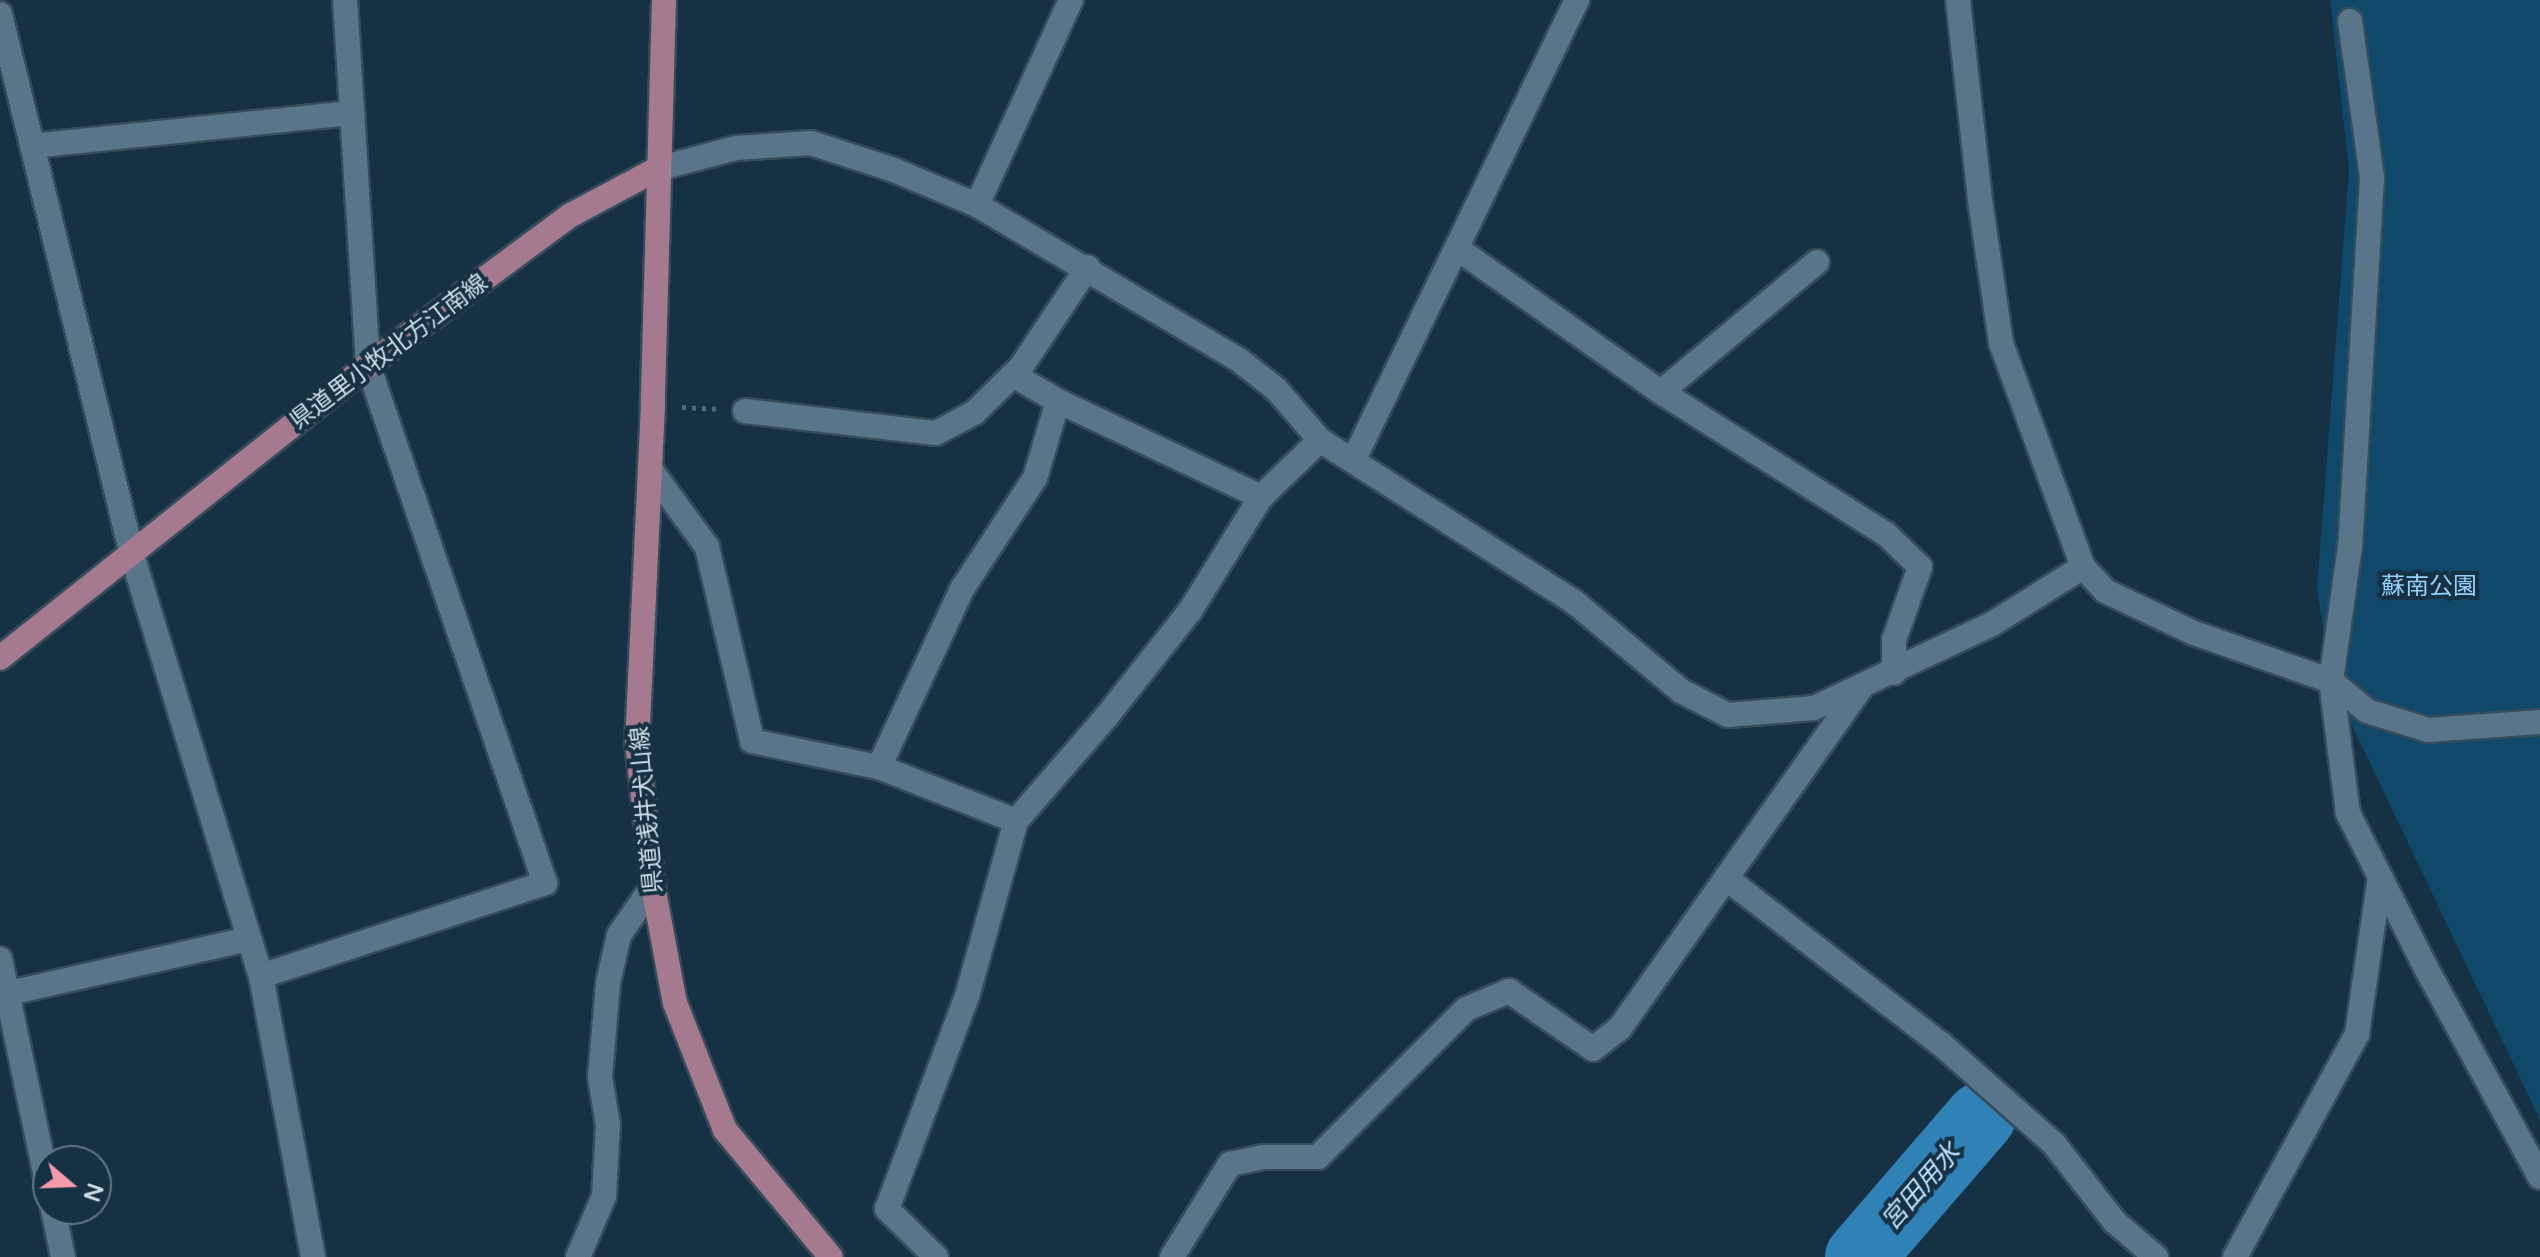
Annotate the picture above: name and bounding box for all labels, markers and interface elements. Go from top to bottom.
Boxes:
street label: 県道里小牧北方江南線 [284,268,494,436]
park label: 蘇南公園 [2381,573,2477,601]
street label: 県道浅井犬山線 [625,725,669,895]
water label: 宮田用水 [1875,1138,1967,1236]
north arrow [32,1145,112,1225]
text: N [78,1180,108,1205]

